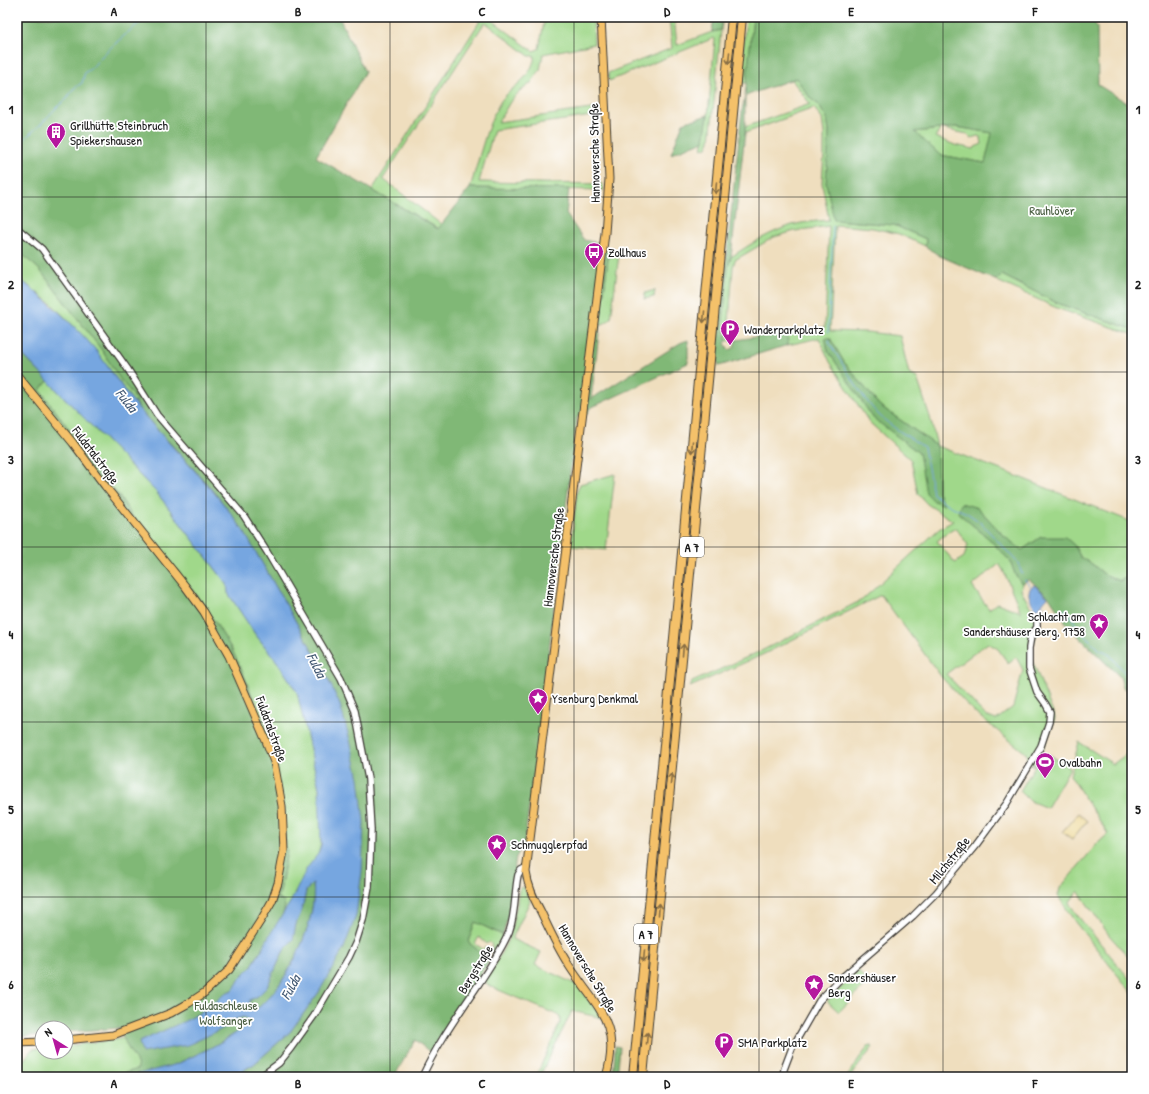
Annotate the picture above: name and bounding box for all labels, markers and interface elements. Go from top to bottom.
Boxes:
text: A [111,2,118,20]
text: B [295,2,302,20]
text: C [478,2,486,20]
text: D [664,2,671,20]
text: E [848,2,854,20]
text: F [1032,2,1039,20]
one-way arrow [725,51,732,64]
text: 1 [9,100,14,118]
text: 1 [1136,100,1141,118]
street label: Hannoversche Straße [584,103,604,203]
place label: Grillhütte Steinbruch Spiekershausen [70,116,169,149]
building icon: Grillhütte Steinbruch Spiekershausen [45,121,67,149]
one-way arrow [713,181,720,194]
park label: Rauhlöver [1029,201,1075,219]
bus stop icon: Zollhaus [583,241,605,269]
place label: Zollhaus [608,243,646,261]
text: 2 [8,275,15,293]
text: 2 [1135,275,1142,293]
one-way arrow [700,310,708,323]
parking icon: Wanderparkplatz [719,318,741,346]
place label: Wanderparkplatz [744,320,824,338]
water label: Fulda [112,384,143,417]
street label: Fuldatalstraße [68,421,124,488]
one-way arrow [688,440,695,453]
text: 3 [8,450,14,468]
text: 3 [1135,450,1141,468]
street label: Hannoversche Straße [538,506,568,608]
road number: A 7 [680,537,704,557]
place label: Schlacht am Sandershäuser Berg, 1758 [963,607,1085,640]
place icon: Schlacht am Sandershäuser Berg, 1758 [1088,612,1110,640]
text: 4 [9,625,14,643]
text: 4 [1136,625,1141,643]
one-way arrow [679,644,686,657]
water label: Fulda [303,649,332,682]
place icon: Ysenburg Denkmal [527,687,549,715]
place label: Ysenburg Denkmal [552,689,639,707]
street label: Fuldatalstraße [252,693,292,764]
sports icon: Ovalbahn [1034,751,1056,779]
place label: Ovalbahn [1059,753,1102,771]
one-way arrow [667,773,674,786]
text: 5 [8,800,14,818]
text: 5 [1135,800,1141,818]
street label: Milchstraße [924,832,974,888]
place icon: Schmugglerpfad [486,833,508,861]
place label: Schmugglerpfad [511,835,587,853]
one-way arrow [655,903,662,916]
street label: Hannoversche Straße [555,921,621,1015]
road number: A 7 [634,924,658,944]
street label: Bergstraße [453,941,497,997]
one-way arrow [640,949,648,962]
place label: Sandershäuser Berg [828,968,896,1001]
water label: Fulda [276,970,305,1003]
place icon: Sandershäuser Berg [803,973,825,1001]
text: 6 [8,975,14,993]
text: 6 [1135,975,1141,993]
park label: Fuldaschleuse Wolfsanger [193,996,258,1029]
north arrow [34,1020,74,1060]
text: N [41,1025,55,1039]
parking icon: SMA Parkplatz [713,1031,735,1059]
one-way arrow [643,1032,650,1045]
place label: SMA Parkplatz [738,1033,807,1051]
text: A [111,1074,118,1092]
text: B [295,1074,302,1092]
text: C [478,1074,486,1092]
text: D [664,1074,671,1092]
text: E [848,1074,854,1092]
text: F [1032,1074,1039,1092]

